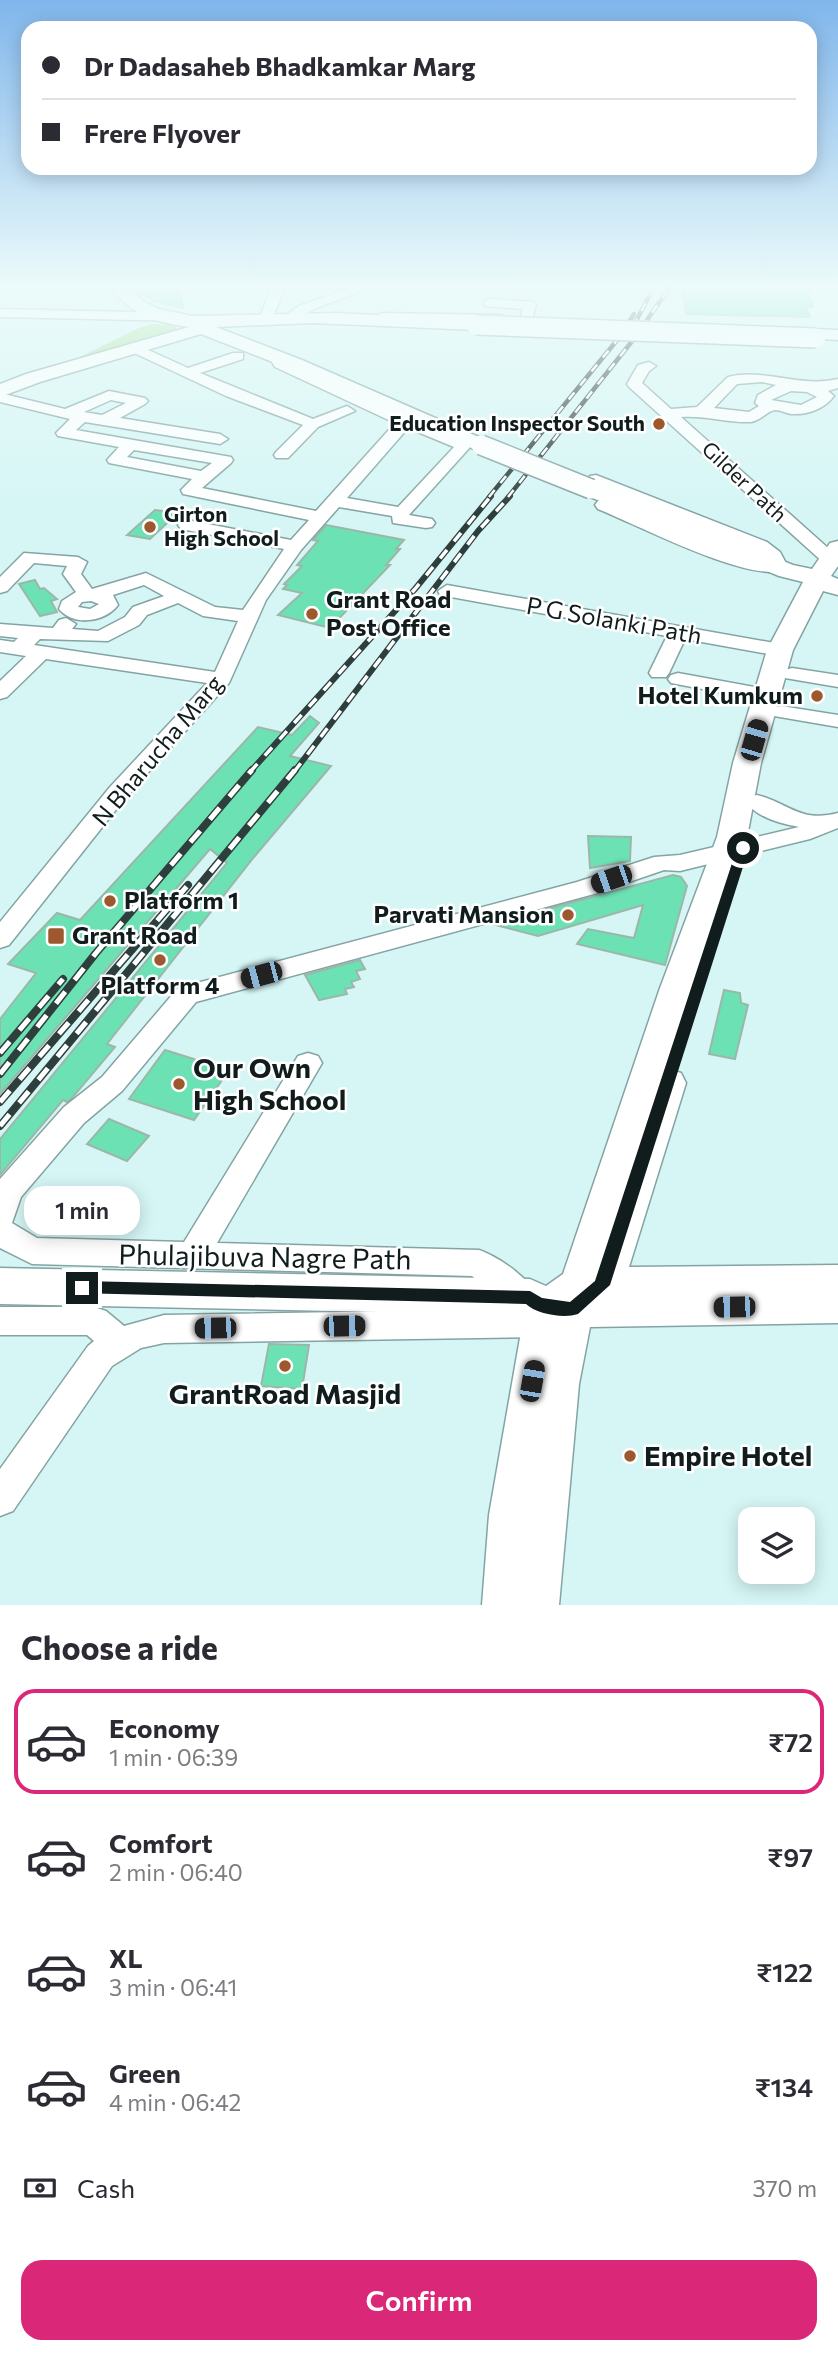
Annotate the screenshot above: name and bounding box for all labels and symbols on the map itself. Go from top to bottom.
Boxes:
place label: Education Inspector South [389,410,645,435]
marker: Education Inspector South [651,416,667,432]
street label: Gilder Path [698,435,793,526]
place label: Girton High School [164,501,279,550]
marker: Girton High School [142,519,158,535]
place label: Grant Road Post Office [326,584,451,641]
street label: P G Solanki Path [524,590,704,649]
marker: Grant Road Post Office [304,606,320,622]
street label: N Bharucha Marg [85,669,228,831]
place label: Hotel Kumkum [638,680,803,709]
marker: Hotel Kumkum [809,688,825,704]
car [739,717,770,763]
route start [727,832,759,864]
car [588,862,635,896]
place label: Platform 1 [124,885,239,914]
marker: Platform 1 [102,893,118,909]
place label: Parvati Mansion [374,899,554,928]
marker: Parvati Mansion [560,907,576,923]
place label: Grant Road [72,920,197,949]
marker: Grant Road [46,926,66,946]
marker: Platform 4 [152,952,168,968]
car [238,959,285,991]
place label: Platform 4 [101,970,220,999]
place label: Our Own High School [193,1050,346,1116]
marker: Our Own High School [171,1076,187,1092]
callout: 1 min [24,1186,140,1236]
street label: Phulajibuva Nagre Path [118,1236,412,1276]
route end [66,1272,98,1304]
car [713,1296,756,1318]
car [323,1315,366,1337]
car [194,1317,237,1339]
marker: GrantRoad Masjid [277,1358,293,1374]
car [519,1358,546,1404]
place label: GrantRoad Masjid [169,1376,401,1410]
place label: Empire Hotel [644,1438,812,1472]
marker: Empire Hotel [622,1448,638,1464]

